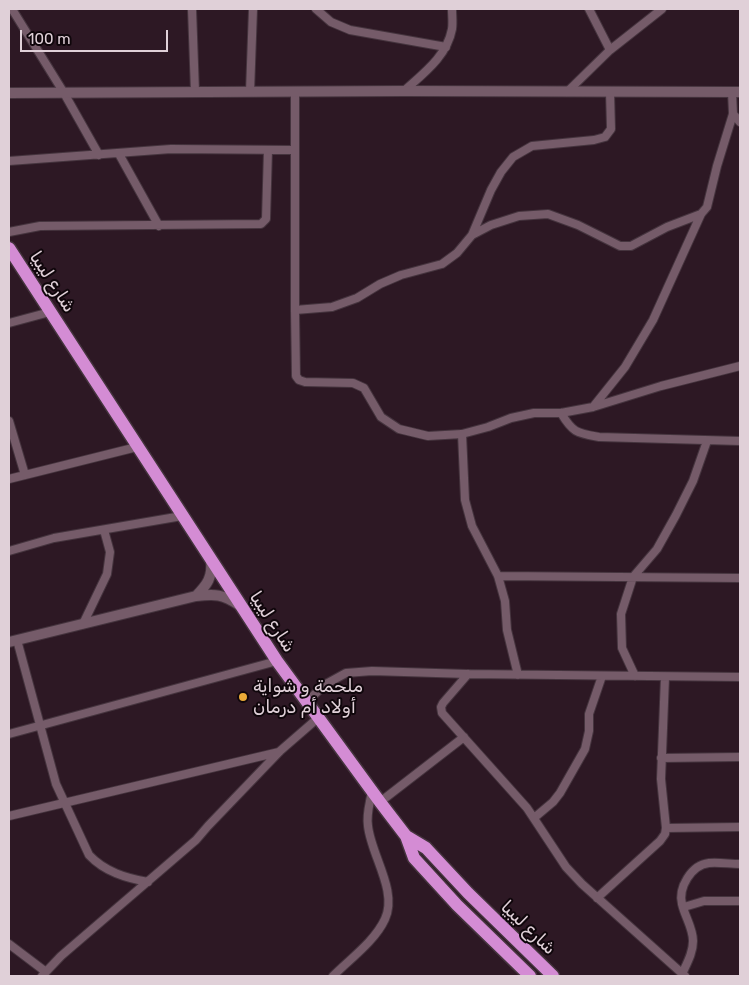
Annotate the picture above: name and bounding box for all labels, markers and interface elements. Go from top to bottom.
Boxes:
scale bar [22,20,170,52]
text: 100 m [28,30,70,48]
street label: شارع ليبيا [24,247,80,317]
street label: شارع ليبيا [244,587,300,657]
place label: ملحمة و شواية أولاد أم درمان [253,676,363,719]
marker: ملحمة و شواية أولاد أم درمان [237,691,249,703]
street label: شارع ليبيا [496,896,560,960]

